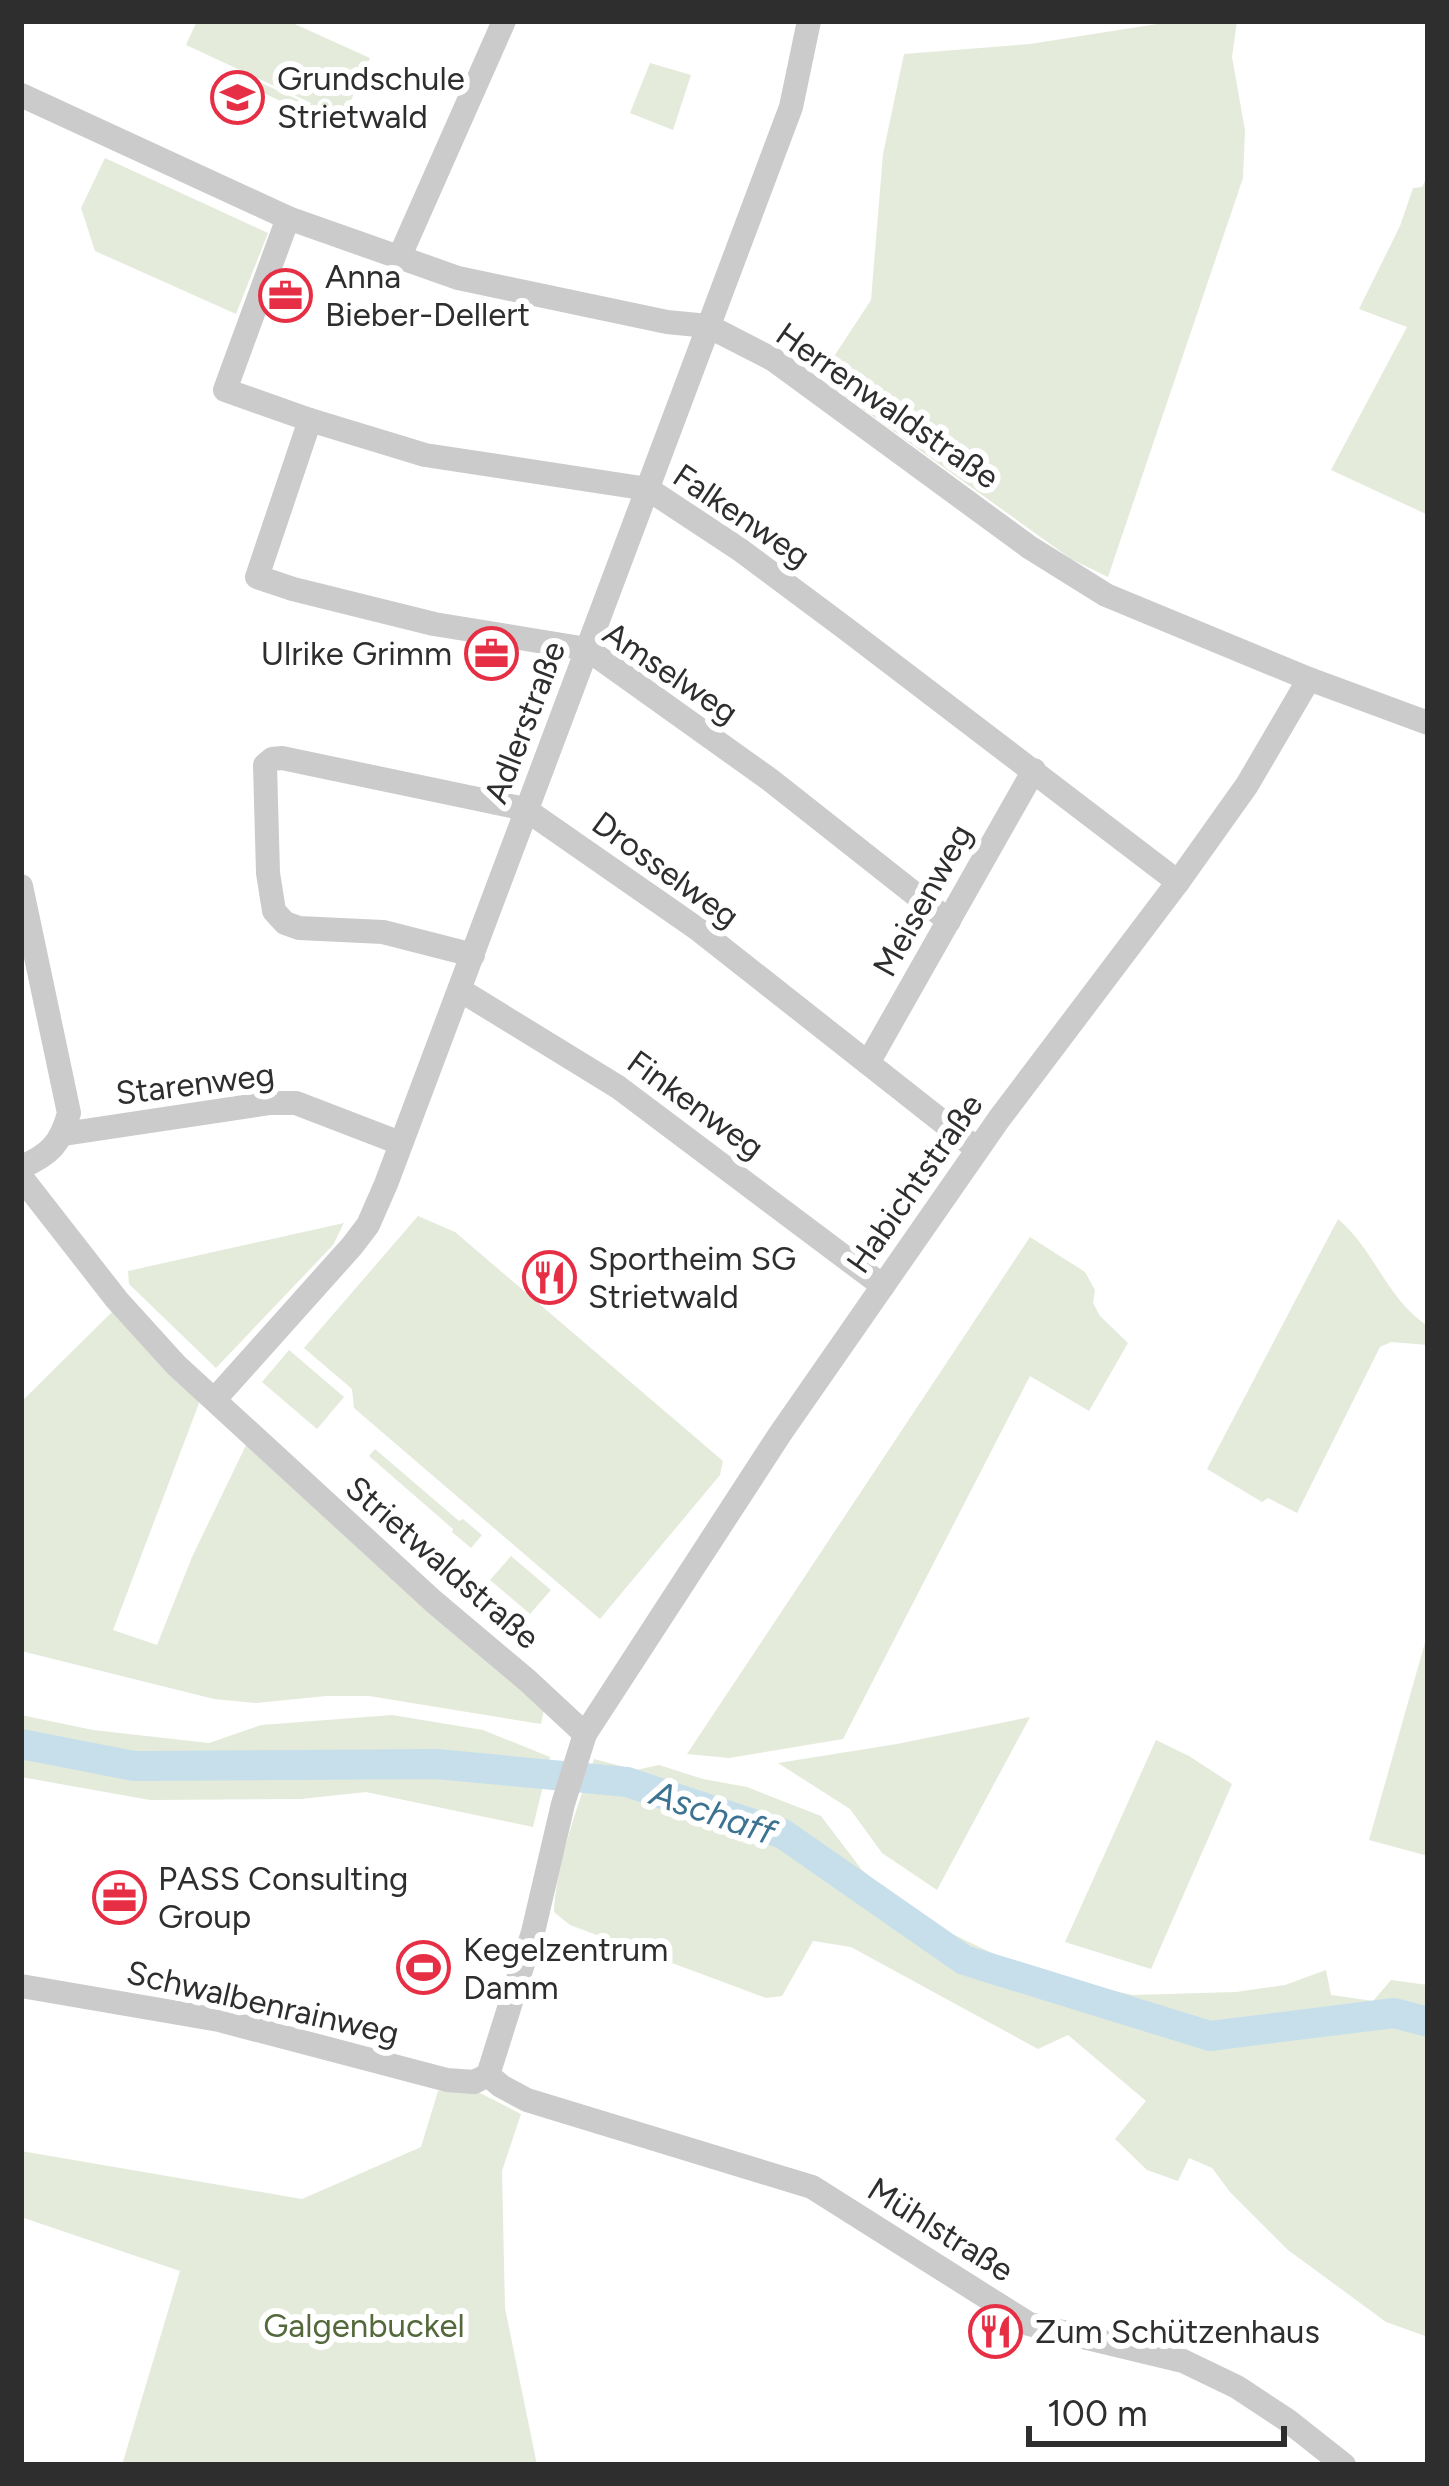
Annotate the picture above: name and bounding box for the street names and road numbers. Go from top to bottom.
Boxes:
street label: Herrenwaldstraße [769,314,1006,497]
street label: Falkenweg [666,455,818,575]
street label: Amselweg [596,613,745,732]
street label: Adlerstraße [476,636,573,809]
street label: Drosselweg [585,803,747,936]
street label: Meisenweg [865,817,980,983]
street label: Finkenweg [620,1042,771,1167]
street label: Starenweg [113,1054,277,1113]
street label: Habichtstraße [838,1086,991,1280]
street label: Strietwaldstraße [338,1468,547,1657]
street label: Schwalbenrainweg [123,1952,403,2053]
street label: Mühlstraße [861,2169,1021,2290]

